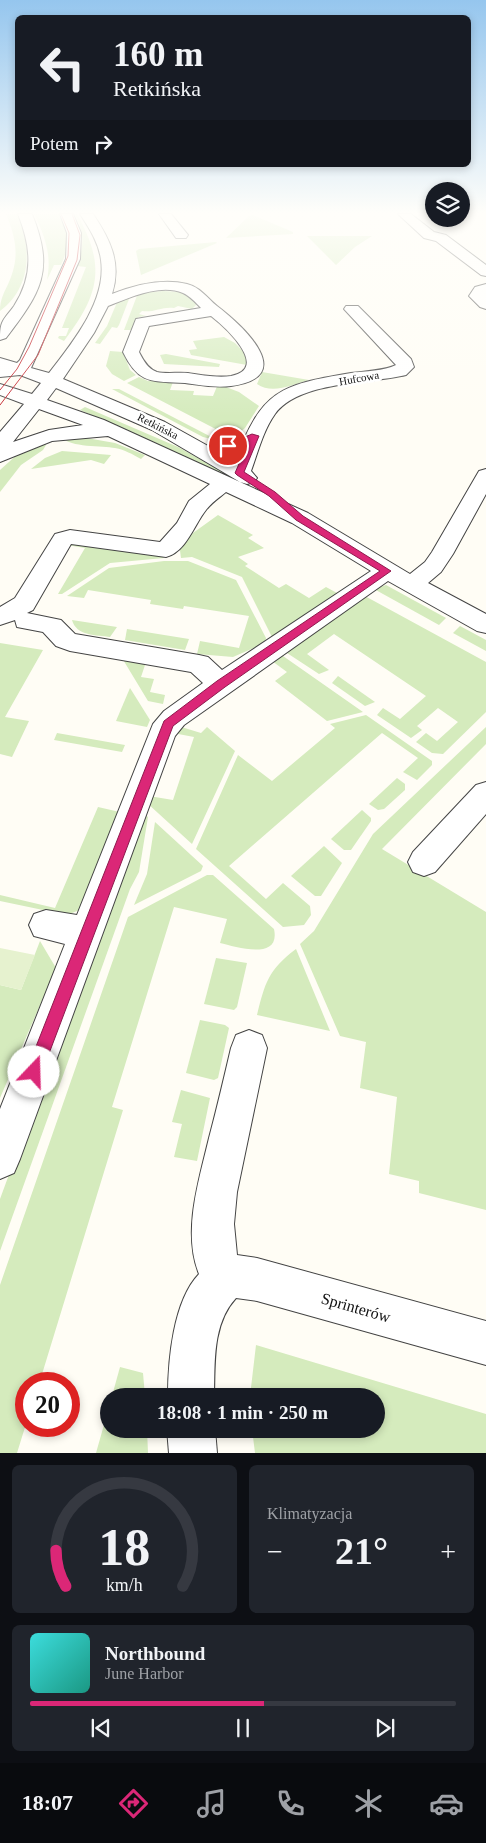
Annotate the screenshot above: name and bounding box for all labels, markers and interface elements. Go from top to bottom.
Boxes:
icon: left [30,35,95,100]
text: 160 m [113,35,203,74]
text: Retkińska [113,76,201,101]
icon: right [89,130,117,158]
text: Potem [30,133,79,154]
map controls [425,182,470,227]
button: layers [425,182,470,227]
street label: Hufcowa [338,369,380,387]
street label: Retkińska [136,411,180,441]
pin [207,425,249,467]
icon: arrive [214,432,242,460]
position arrow [7,1045,59,1097]
street label: Sprinterów [319,1290,393,1327]
speed limit sign: 20 [15,1372,80,1437]
text: 18:08 · 1 min · 250 m [157,1402,328,1423]
text: Klimatyzacja [267,1505,352,1522]
text: 18 [99,1519,151,1576]
text: 21° [335,1530,388,1572]
text: − [267,1536,283,1567]
text: + [440,1536,456,1567]
text: km/h [106,1575,143,1595]
text: Northbound [105,1643,205,1664]
text: June Harbor [105,1665,184,1682]
icon: previous [87,1714,115,1742]
icon: pause [229,1714,257,1742]
icon: next [371,1714,399,1742]
icon: directions [116,1786,151,1821]
icon: music [194,1786,229,1821]
icon: phone [273,1786,308,1821]
icon: climate [351,1786,386,1821]
icon: car [429,1786,464,1821]
text: 18:07 [22,1790,73,1815]

